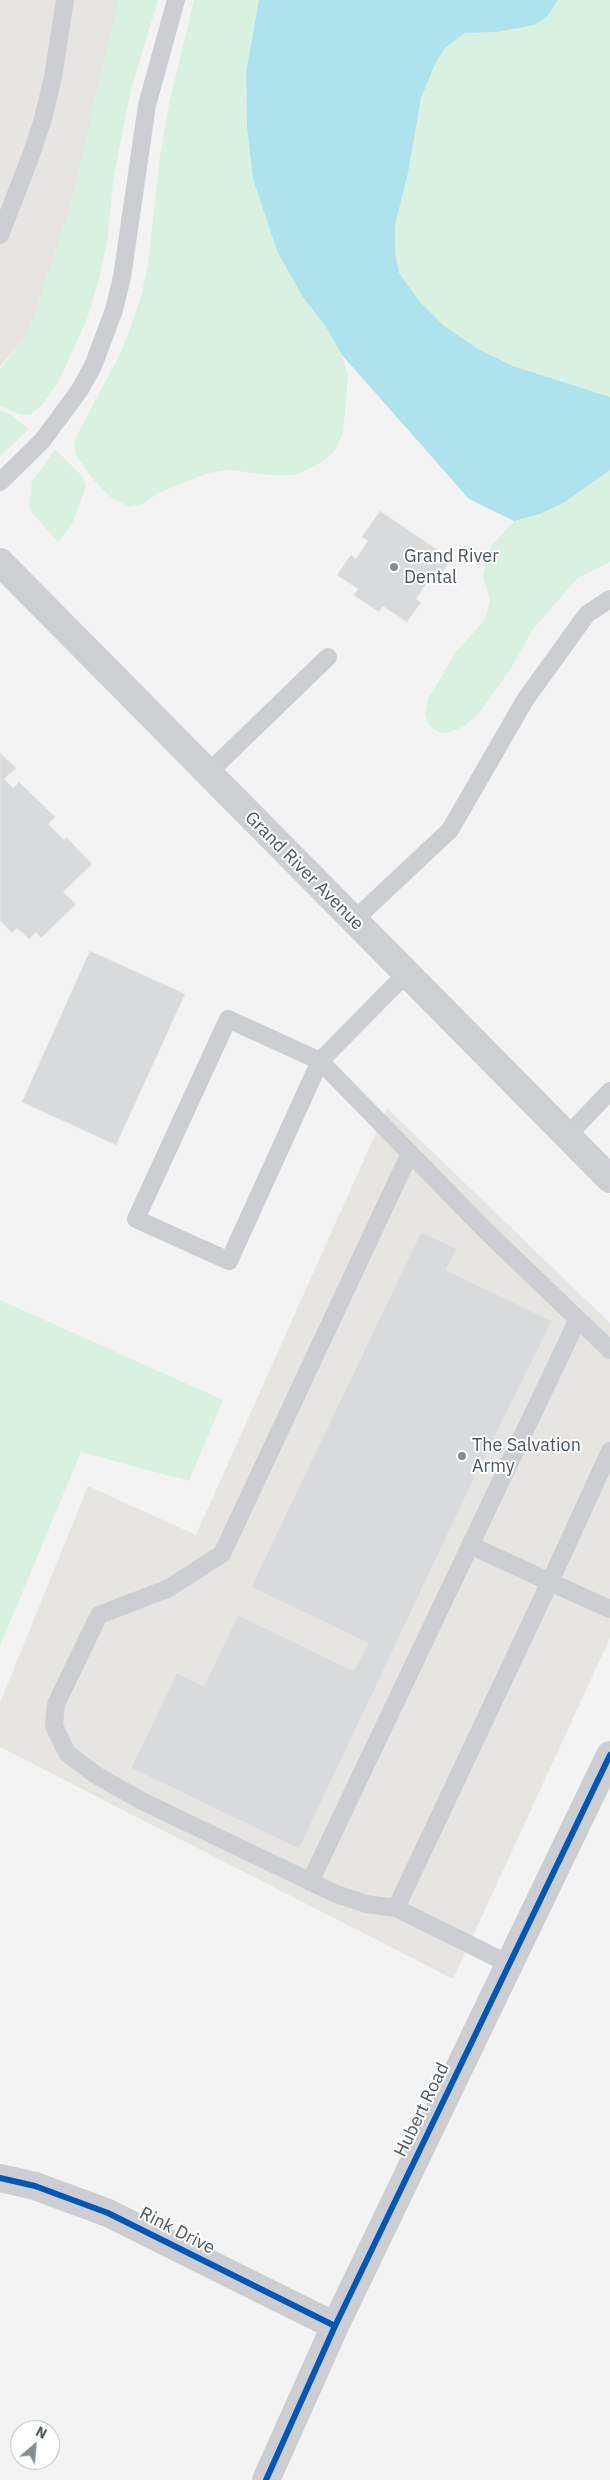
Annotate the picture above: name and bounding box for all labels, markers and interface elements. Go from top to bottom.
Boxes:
place label: Grand River Dental [404,546,499,588]
marker: Grand River Dental [388,561,400,573]
street label: Grand River Avenue [240,807,368,935]
place label: The Salvation Army [472,1435,581,1478]
marker: The Salvation Army [456,1450,468,1462]
street label: Hubert Road [390,2059,454,2161]
street label: Rink Drive [136,2203,218,2259]
north arrow [10,2420,60,2470]
text: N [33,2422,50,2443]

